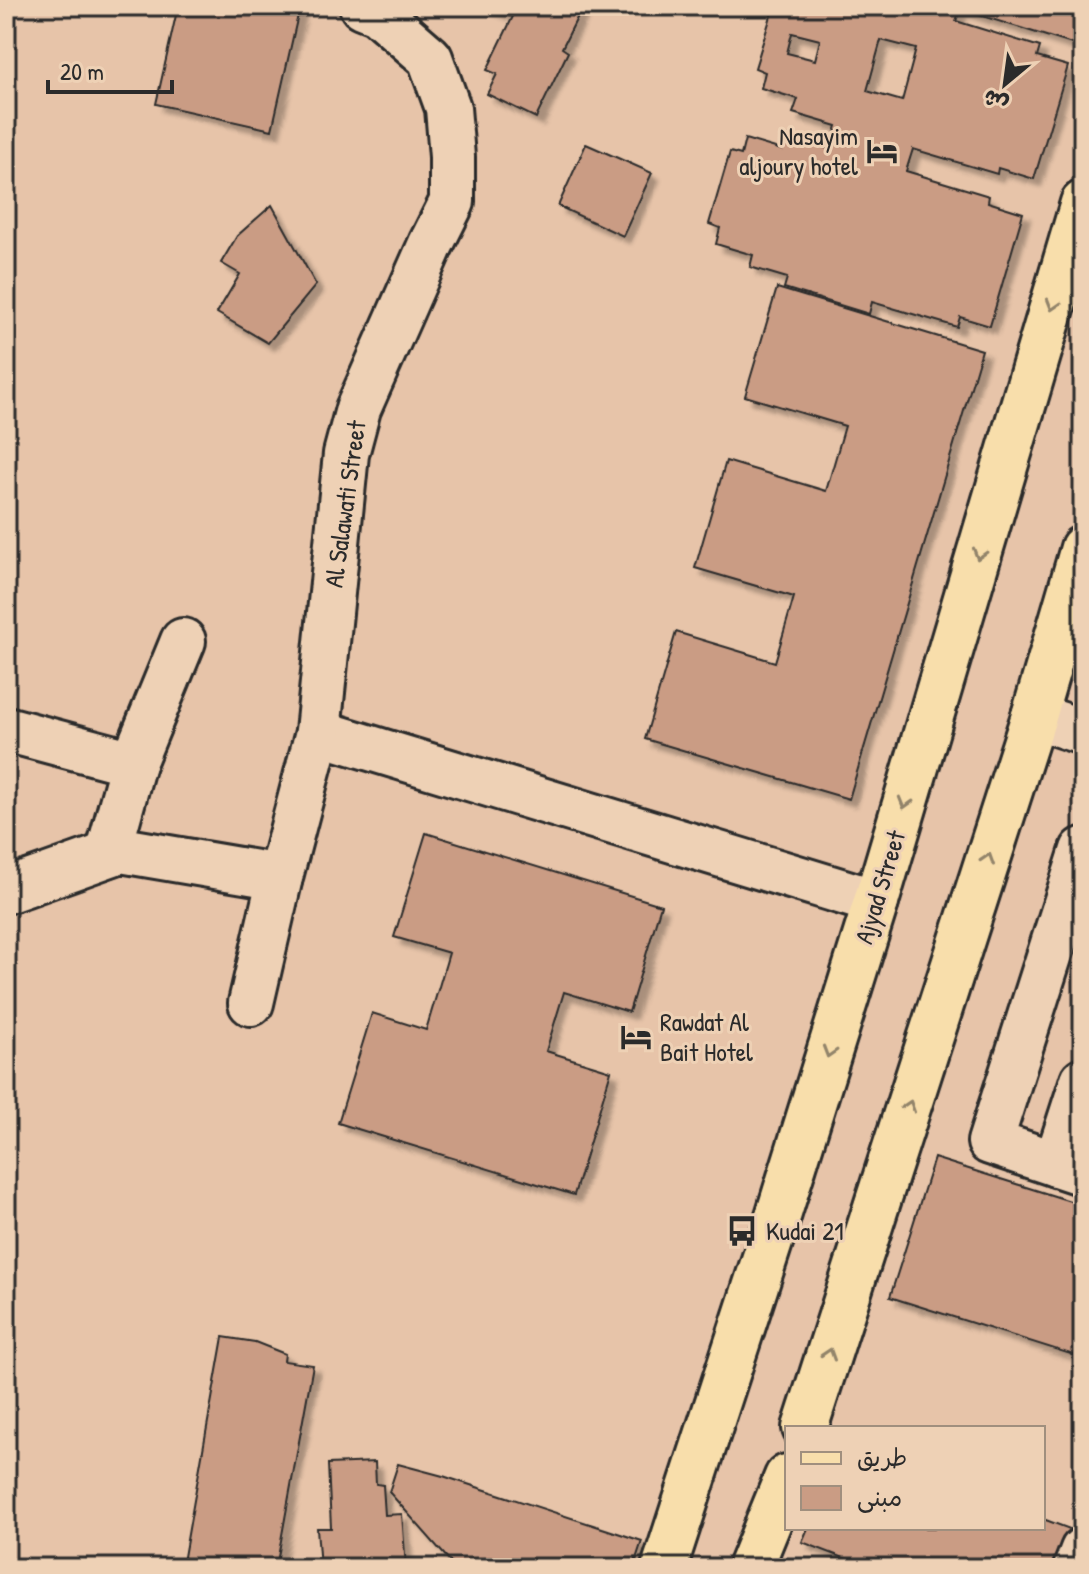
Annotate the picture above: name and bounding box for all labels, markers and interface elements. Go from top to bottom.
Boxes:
scale bar [48,44,172,94]
north arrow [965,44,1045,124]
text: 20 m [60,55,104,87]
text: ش [977,83,1013,120]
place label: Nasayim aljoury hotel [739,118,858,183]
hotel icon: Nasayim aljoury hotel [865,134,899,168]
one-way arrow [1046,297,1062,311]
street label: Al Salawati Street [315,417,374,590]
one-way arrow [972,546,988,560]
one-way arrow [898,796,914,810]
street label: Ajyad Street [846,825,914,948]
one-way arrow [979,852,995,866]
place label: Rawdat Al Bait Hotel [660,1004,753,1069]
hotel icon: Rawdat Al Bait Hotel [619,1020,653,1054]
one-way arrow [822,1044,838,1058]
one-way arrow [899,1100,915,1114]
place label: Kudai 21 [766,1213,844,1248]
bus stop icon: Kudai 21 [725,1214,759,1248]
one-way arrow [820,1347,836,1361]
legend [785,1426,1045,1530]
text: طريق [857,1441,907,1473]
text: مبنى [857,1481,902,1513]

